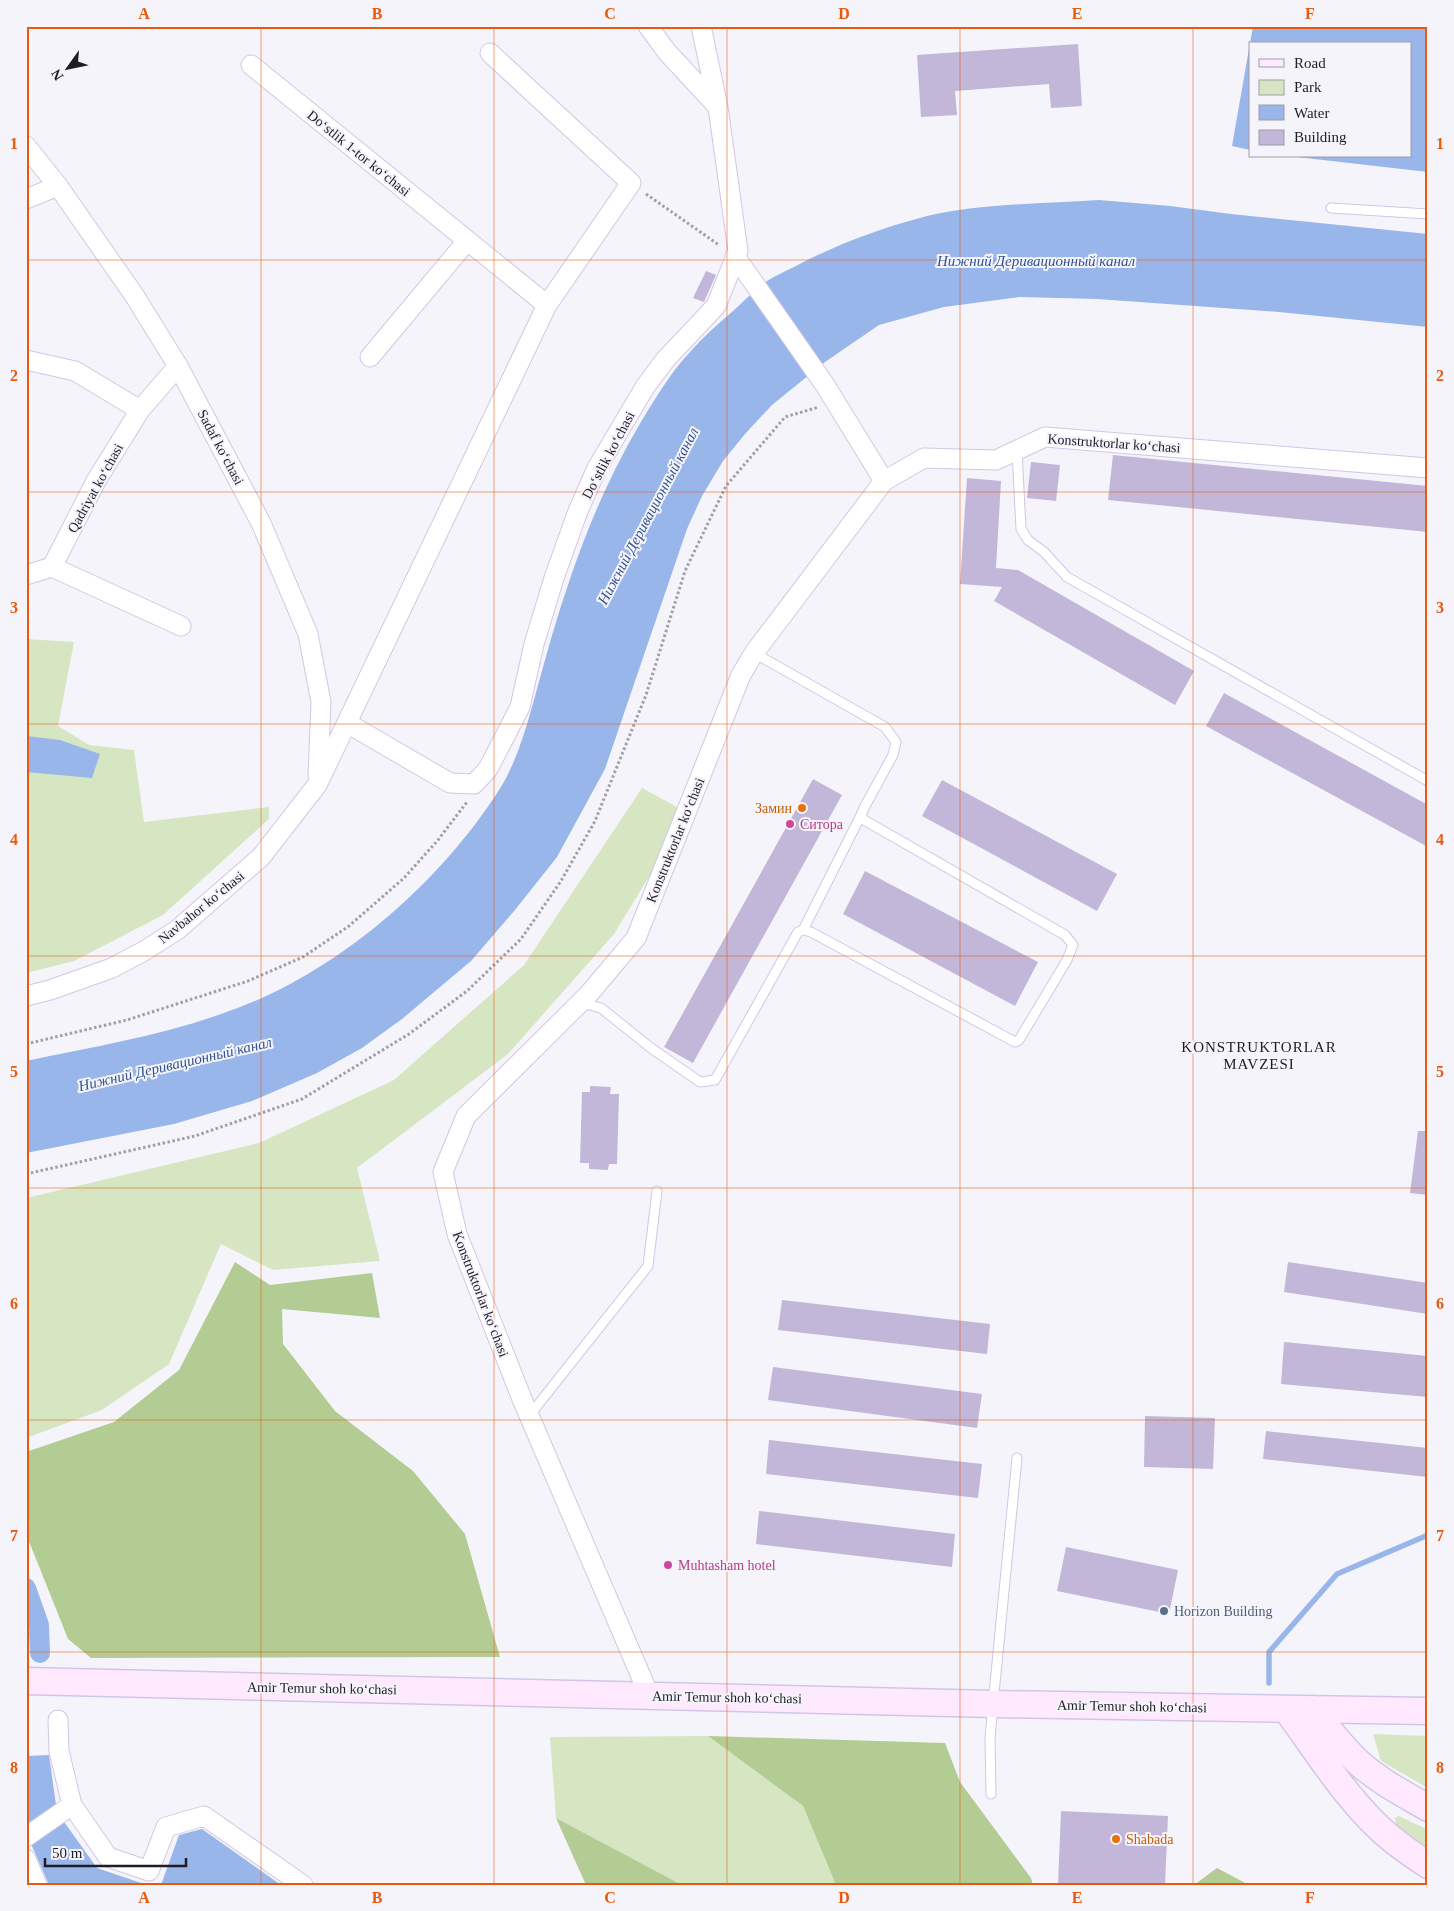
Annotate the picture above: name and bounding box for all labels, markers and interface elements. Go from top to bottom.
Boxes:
text: A [138,5,150,22]
text: B [372,5,383,22]
text: C [604,5,616,22]
text: D [838,5,850,22]
text: E [1072,5,1082,22]
text: F [1305,5,1315,22]
north arrow [42,42,92,92]
legend [1249,42,1412,158]
text: Road [1294,55,1326,71]
text: N [48,66,67,83]
text: Park [1294,79,1322,95]
text: Water [1294,105,1329,121]
street label: Do‘stlik 1-tor ko‘chasi [304,107,413,199]
text: Building [1294,129,1347,145]
text: 1 [10,135,18,152]
text: 1 [1436,135,1444,152]
water label: Нижний Деривационный канал [936,253,1135,269]
text: 2 [10,367,18,384]
text: 2 [1436,367,1444,384]
street label: Sadaf ko‘chasi [194,407,247,487]
street label: Do‘stlik ko‘chasi [579,409,638,502]
water label: Нижний Деривационный канал [594,424,702,608]
street label: Konstruktorlar ko‘chasi [1047,431,1181,456]
street label: Qadriyat ko‘chasi [65,441,126,536]
text: 3 [10,599,18,616]
text: 3 [1436,599,1444,616]
street label: Konstruktorlar ko‘chasi [644,775,707,905]
place label: Замин [755,801,793,816]
marker: Замин [796,802,808,814]
place label: Ситора [800,817,844,832]
marker: Ситора [784,818,796,830]
text: 4 [10,831,18,848]
text: 4 [1436,831,1444,848]
street label: Navbahor ko‘chasi [155,868,247,947]
water label: Нижний Деривационный канал [76,1034,274,1094]
district label: KONSTRUKTORLAR MAVZESI [1181,1039,1337,1072]
text: 5 [10,1063,18,1080]
text: 5 [1436,1063,1444,1080]
street label: Konstruktorlar ko‘chasi [450,1229,511,1359]
text: 6 [10,1295,18,1312]
text: 6 [1436,1295,1444,1312]
text: 7 [10,1527,18,1544]
text: 7 [1436,1527,1444,1544]
place label: Muhtasham hotel [678,1558,776,1573]
marker: Muhtasham hotel [662,1559,674,1571]
place label: Horizon Building [1174,1604,1272,1619]
marker: Horizon Building [1158,1605,1170,1617]
street label: Amir Temur shoh ko‘chasi [247,1680,397,1697]
street label: Amir Temur shoh ko‘chasi [652,1689,802,1706]
street label: Amir Temur shoh ko‘chasi [1057,1698,1207,1715]
text: 8 [10,1759,18,1776]
text: 8 [1436,1759,1444,1776]
place label: Shabada [1126,1832,1174,1847]
marker: Shabada [1110,1833,1122,1845]
scale bar [45,1836,186,1868]
text: 50 m [52,1845,83,1861]
text: A [138,1889,150,1906]
text: B [372,1889,383,1906]
text: C [604,1889,616,1906]
text: D [838,1889,850,1906]
text: E [1072,1889,1082,1906]
text: F [1305,1889,1315,1906]

